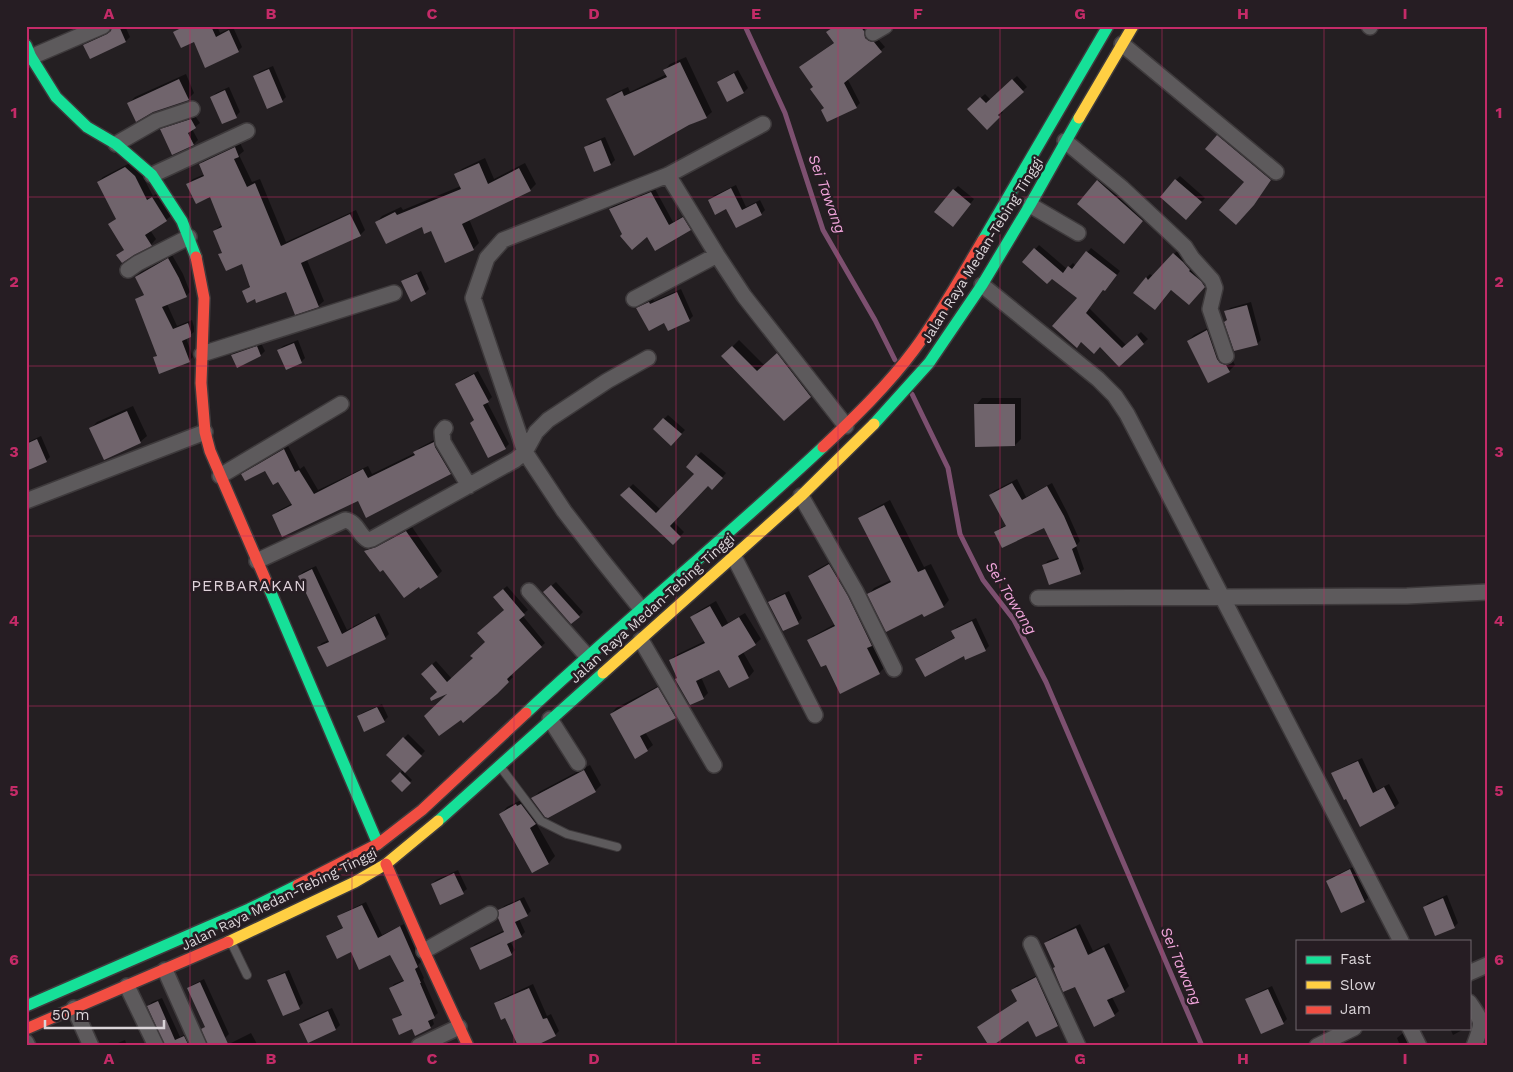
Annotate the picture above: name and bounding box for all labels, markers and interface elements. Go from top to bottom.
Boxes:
text: A [104,4,115,23]
text: B [266,4,277,23]
text: C [427,4,438,23]
text: D [588,4,600,23]
text: E [751,4,761,23]
text: F [913,4,923,23]
text: G [1074,4,1086,23]
text: H [1237,4,1249,23]
text: I [1402,4,1408,23]
text: 1 [11,103,17,122]
text: 1 [1496,103,1502,122]
water label: Sei Tawang [804,152,850,236]
street label: Jalan Raya Medan-Tebing Tinggi [918,154,1046,346]
text: 2 [9,272,19,291]
text: 2 [1494,272,1504,291]
text: 3 [9,442,19,461]
text: 3 [1494,442,1504,461]
street label: Jalan Raya Medan-Tebing Tinggi [566,530,738,686]
water label: Sei Tawang [981,558,1041,638]
district label: PERBARAKAN [191,576,307,595]
text: 4 [9,611,19,630]
text: 4 [1494,611,1504,630]
text: 5 [9,781,19,800]
text: 5 [1494,781,1504,800]
street label: Jalan Raya Medan-Tebing Tinggi [178,844,380,954]
water label: Sei Tawang [1157,924,1205,1008]
legend [1296,940,1470,1030]
text: 6 [9,950,19,969]
text: Fast [1340,950,1372,968]
text: 6 [1494,950,1504,969]
text: Slow [1340,976,1376,994]
scale bar [45,997,164,1029]
text: Jam [1340,1000,1371,1018]
text: 50 m [52,1006,89,1024]
text: A [104,1049,115,1068]
text: B [266,1049,277,1068]
text: C [427,1049,438,1068]
text: D [588,1049,600,1068]
text: E [751,1049,761,1068]
text: F [913,1049,923,1068]
text: G [1074,1049,1086,1068]
text: H [1237,1049,1249,1068]
text: I [1402,1049,1408,1068]

